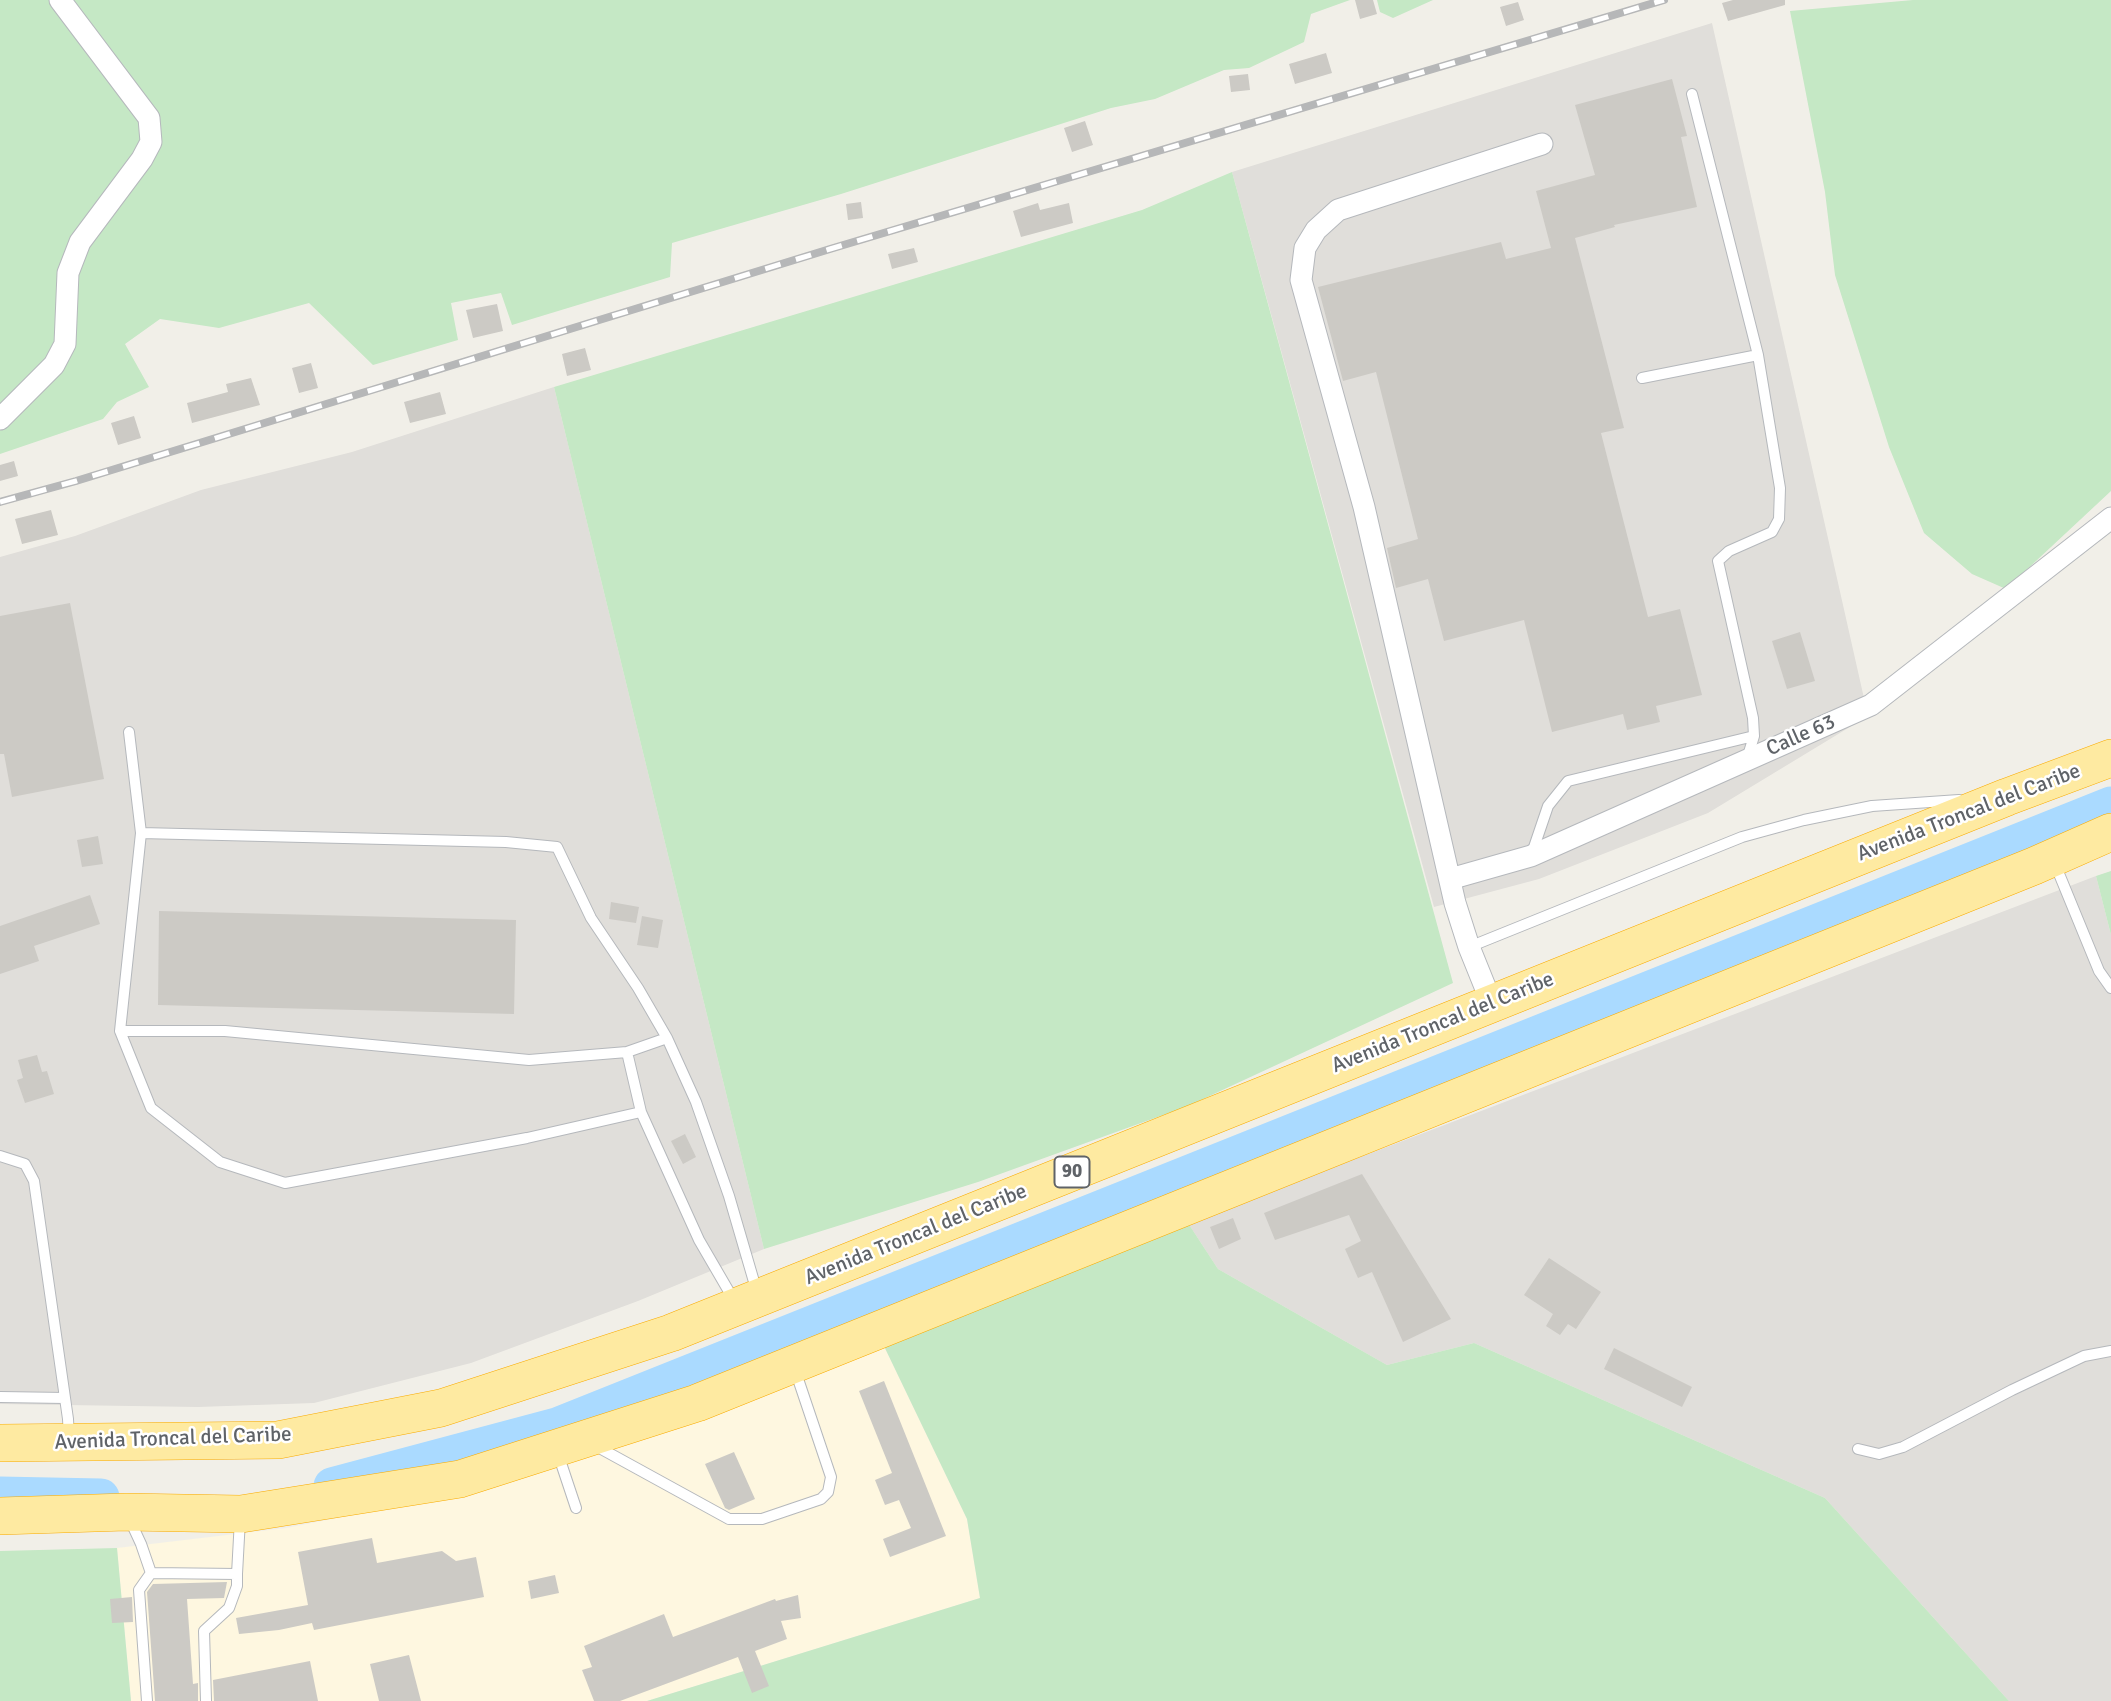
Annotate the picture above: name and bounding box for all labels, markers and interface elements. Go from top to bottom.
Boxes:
street label: Calle 63 [1763,710,1839,762]
street label: Avenida Troncal del Caribe [1854,759,2084,867]
street label: Avenida Troncal del Caribe [1328,967,1558,1079]
road number: 90 [1054,1156,1090,1188]
street label: Avenida Troncal del Caribe [801,1179,1031,1291]
street label: Avenida Troncal del Caribe [54,1422,292,1456]

